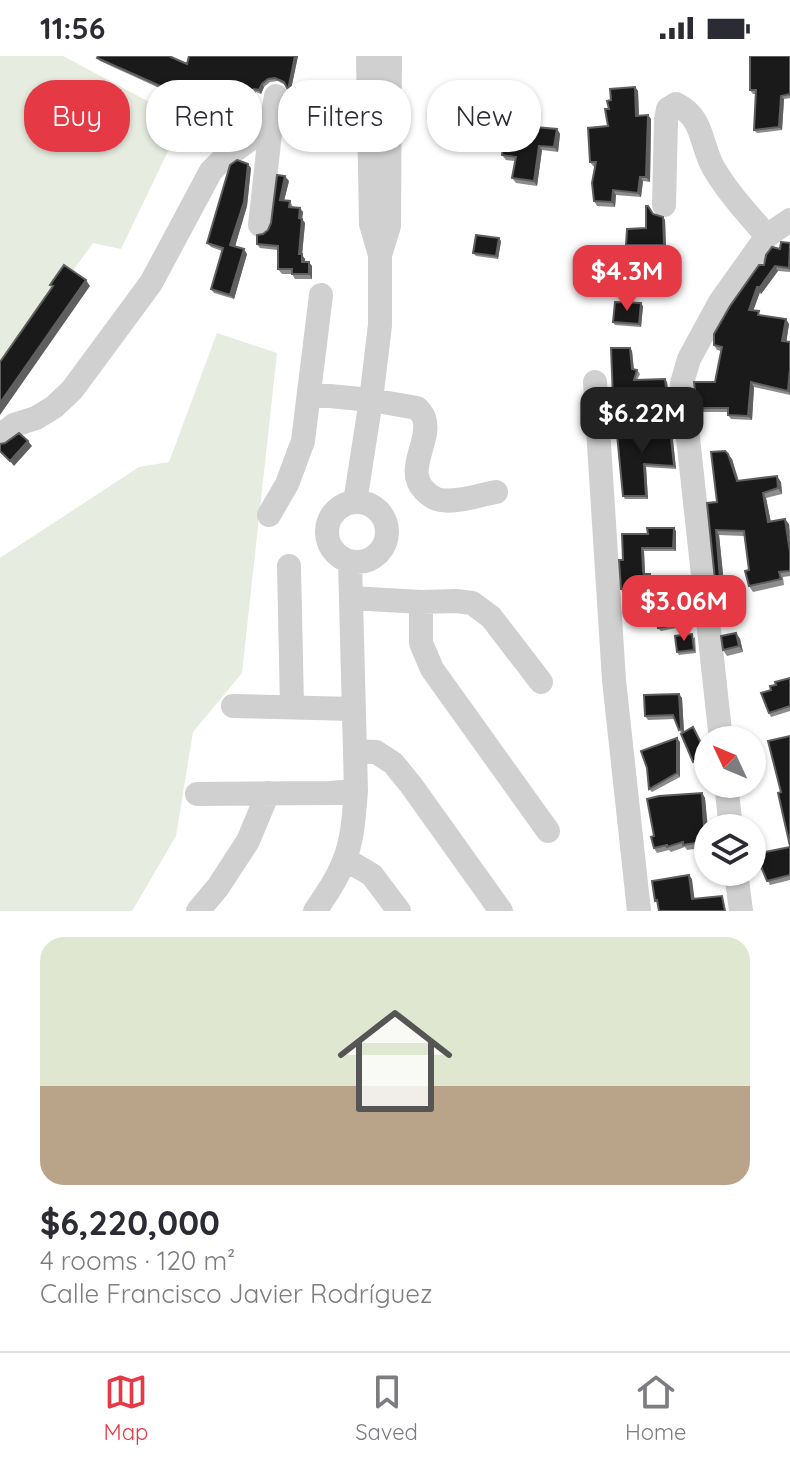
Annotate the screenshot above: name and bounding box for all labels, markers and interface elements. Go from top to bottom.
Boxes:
text: 11:56 [40,9,105,47]
chip: Buy [24,80,130,152]
chip: Rent [146,80,262,152]
chip: Filters [278,80,411,152]
chip: New [427,80,541,152]
pin: $4.3M [571,245,683,313]
text: $4.3M [591,254,663,287]
pin: $6.22M [577,387,707,455]
text: $6.22M [598,396,686,429]
pin: $3.06M [619,575,749,643]
text: $3.06M [640,584,728,617]
north arrow [694,726,766,798]
map controls [694,726,766,886]
button: layers [694,814,766,886]
icon: home [323,989,467,1133]
text: $6,220,000 [40,1201,220,1244]
text: 4 rooms · 120 m² [40,1244,235,1277]
text: Calle Francisco Javier Rodríguez [40,1277,432,1310]
tab: Map [103,1370,148,1446]
tab: Saved [355,1370,418,1446]
tab: Home [625,1370,687,1446]

